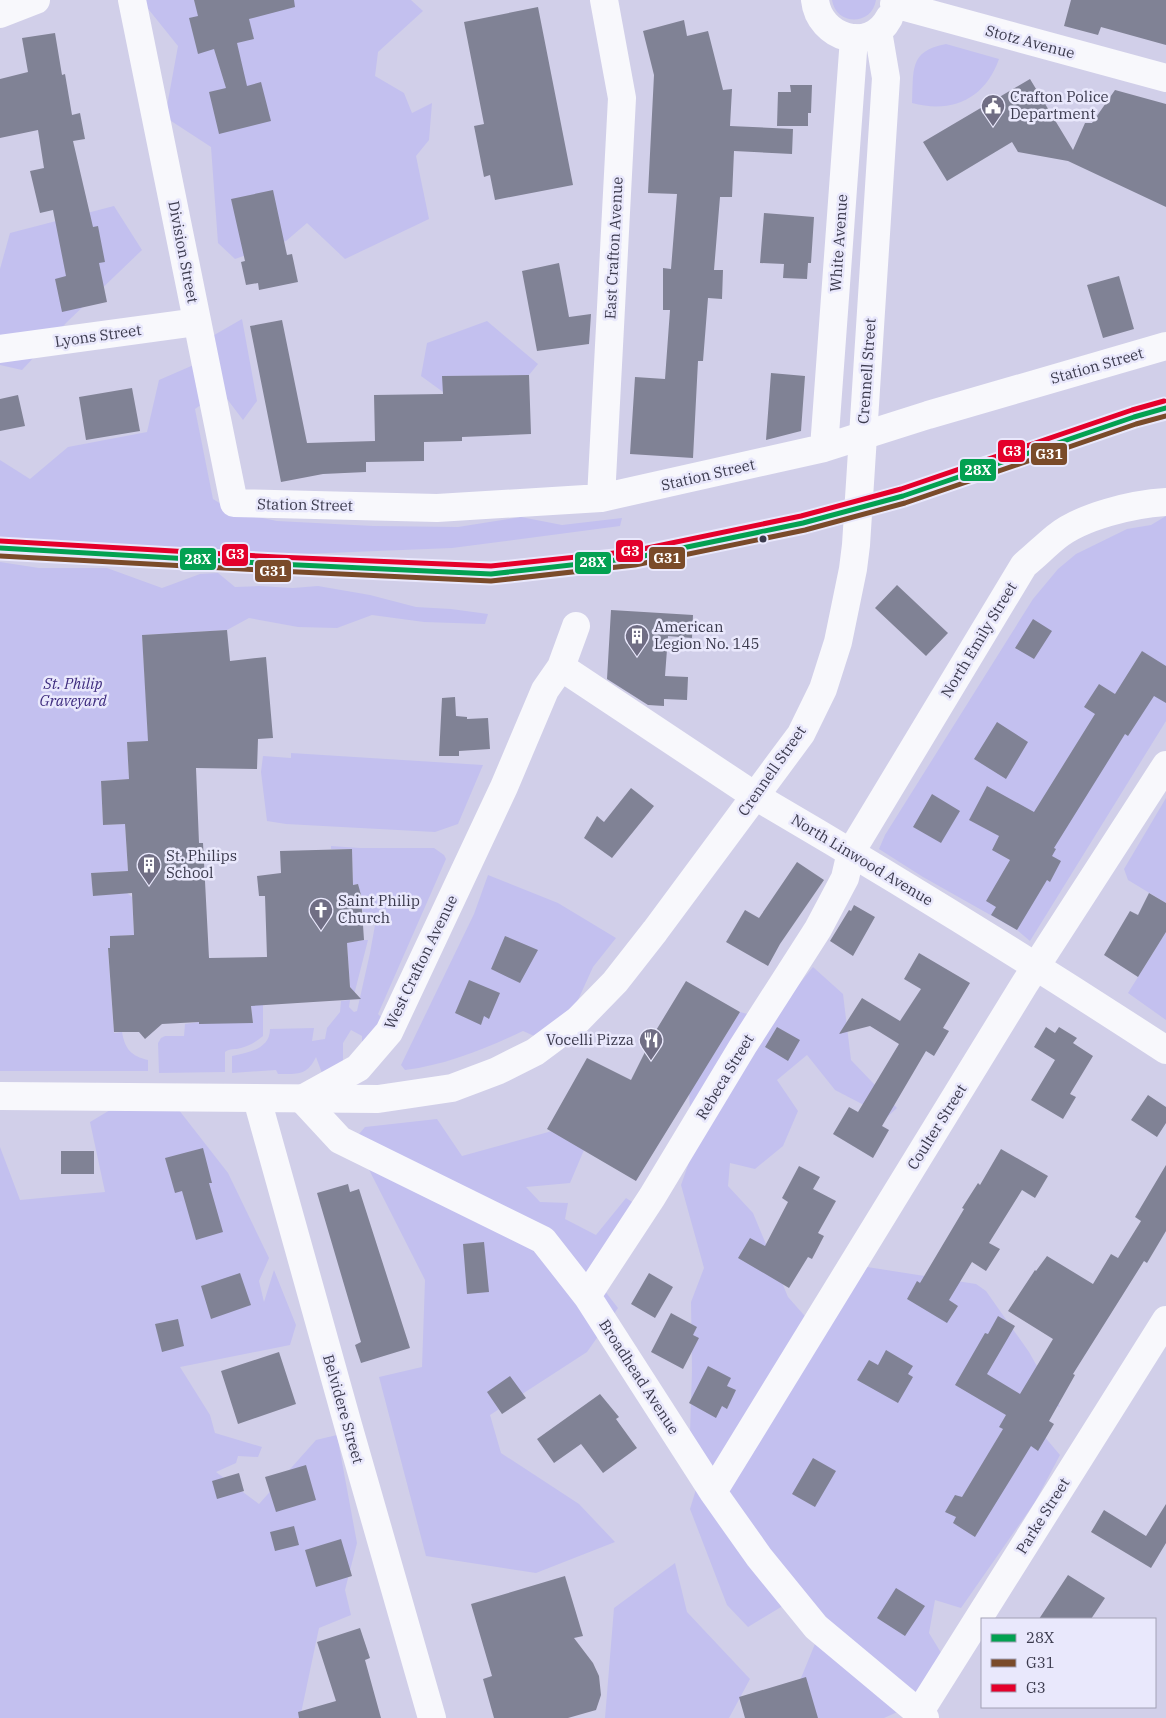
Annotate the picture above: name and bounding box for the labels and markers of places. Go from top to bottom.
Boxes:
place label: Crafton Police Department [1010,87,1109,123]
public building icon: Crafton Police Department [980,93,1006,127]
unlabelled marker [758,534,768,544]
place label: American Legion No. 145 [654,617,759,653]
building icon: American Legion No. 145 [624,623,650,657]
place label: St. Philips School [166,846,237,882]
building icon: St. Philips School [136,852,162,886]
place label: Saint Philip Church [338,891,420,927]
church icon: Saint Philip Church [308,897,334,931]
restaurant icon: Vocelli Pizza [638,1027,664,1061]
place label: Vocelli Pizza [546,1030,634,1049]

